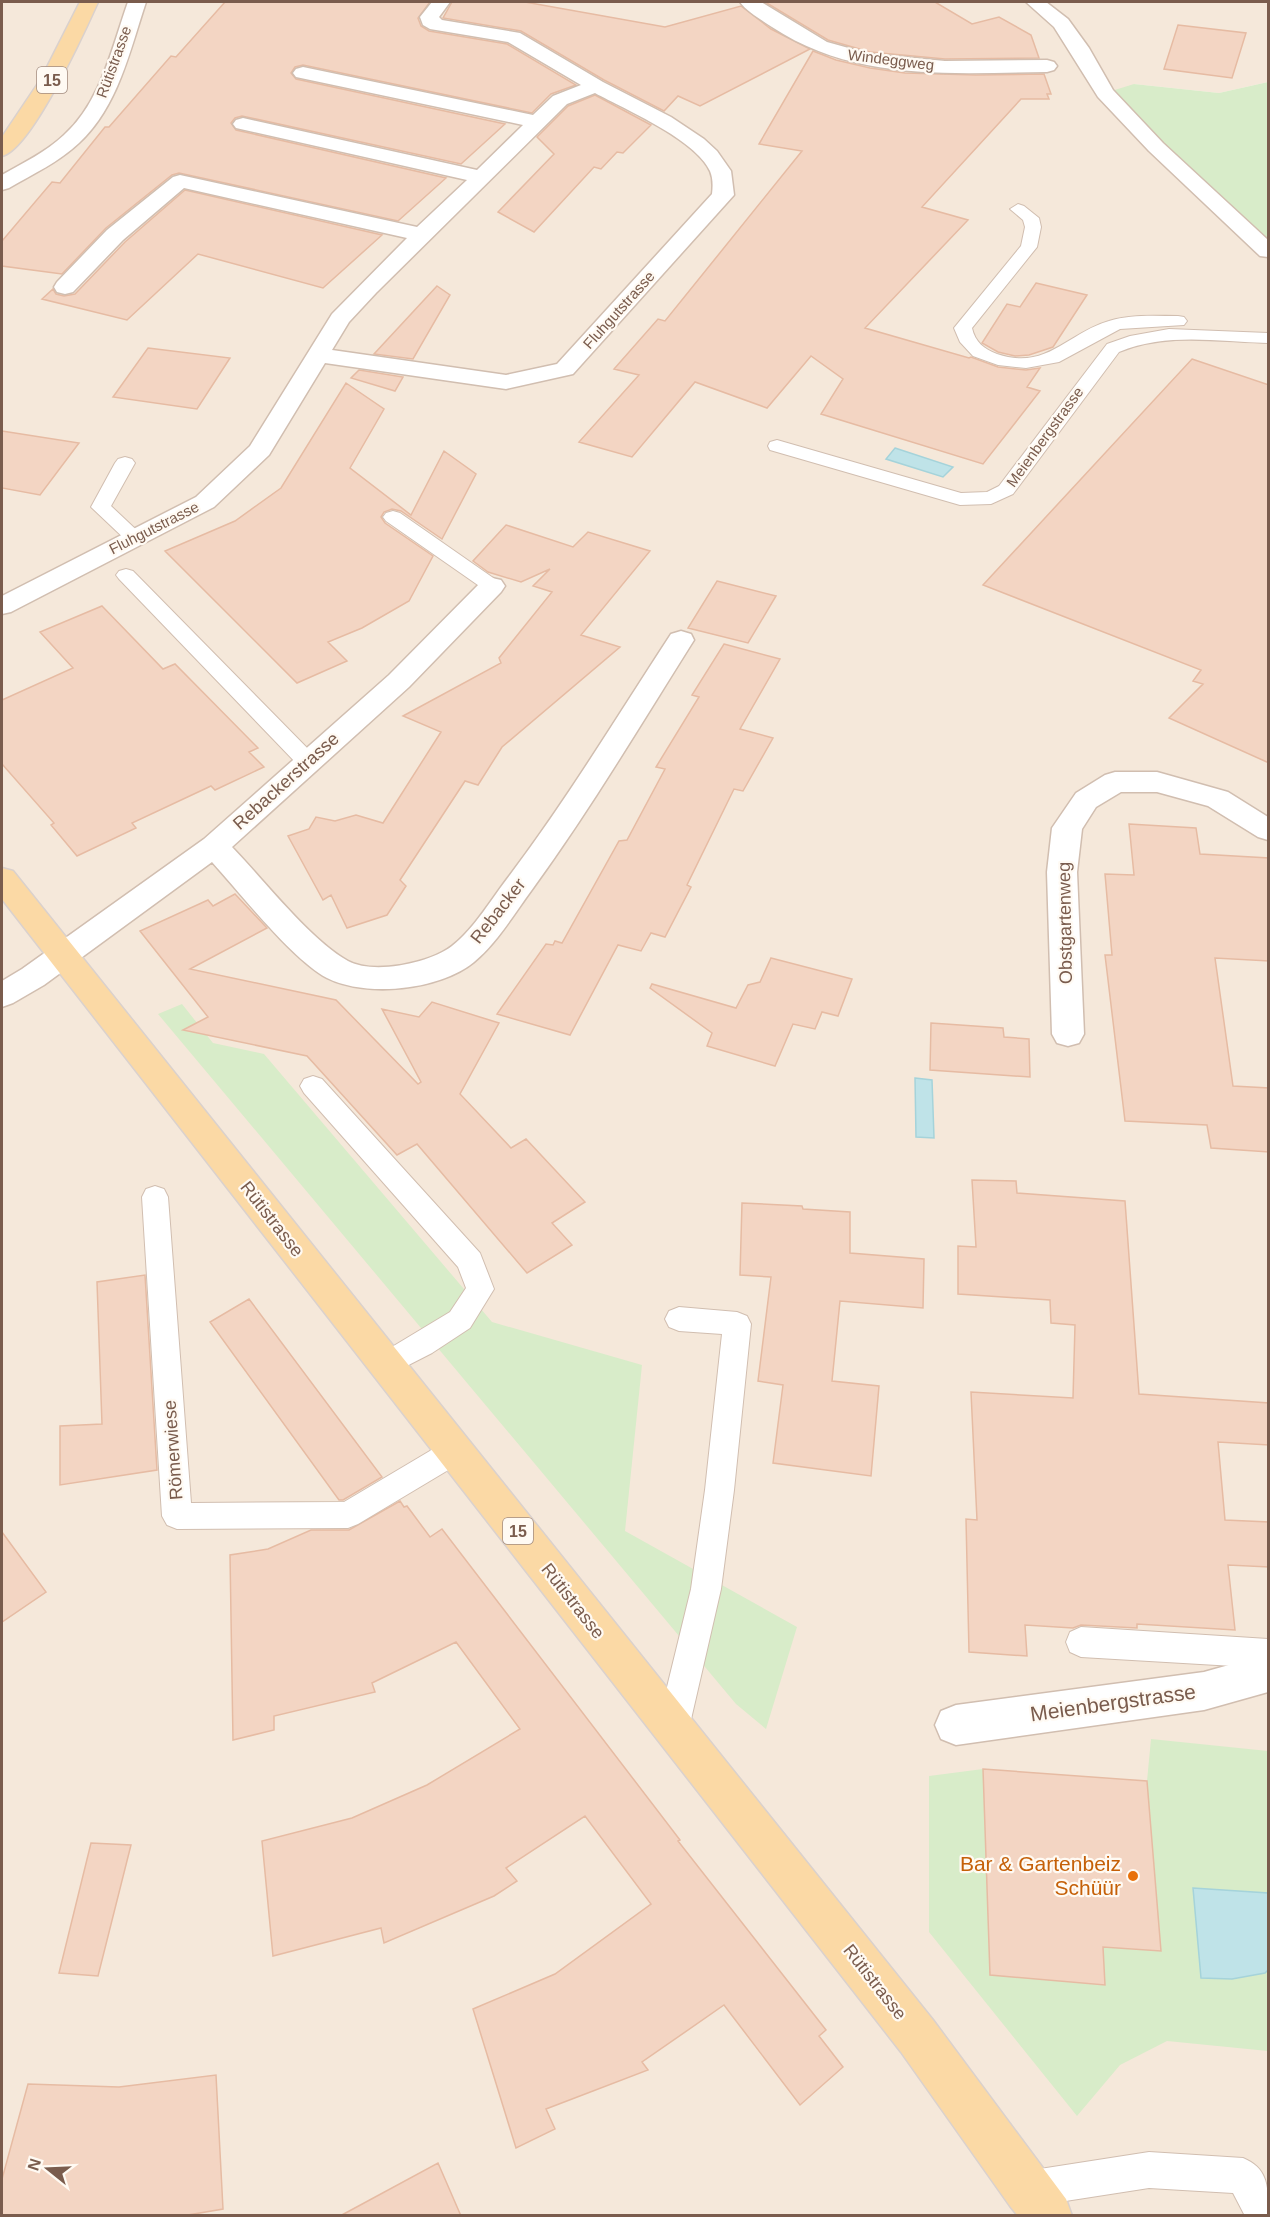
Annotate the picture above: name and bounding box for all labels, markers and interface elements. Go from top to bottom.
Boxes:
street label: Rütistrasse [93,24,134,100]
street label: Windeggweg [847,46,935,73]
road number: 15 [37,67,67,93]
street label: Fluhgutstrasse [579,267,658,352]
street label: Meienbergstrasse [1003,383,1087,490]
street label: Fluhgutstrasse [106,498,201,557]
street label: Rebackerstrasse [229,728,343,834]
street label: Obstgartenweg [1054,862,1076,984]
street label: Rebacker [466,874,530,948]
street label: Rütistrasse [236,1177,308,1261]
street label: Römerwiese [160,1399,186,1501]
road number: 15 [503,1518,533,1544]
street label: Rütistrasse [537,1559,609,1643]
street label: Meienbergstrasse [1029,1680,1197,1726]
place label: Bar & Gartenbeiz Schüür [960,1852,1121,1899]
marker: Bar & Gartenbeiz Schüür [1126,1869,1140,1883]
street label: Rütistrasse [839,1940,911,2024]
north arrow [18,2139,78,2199]
text: N [24,2156,44,2173]

